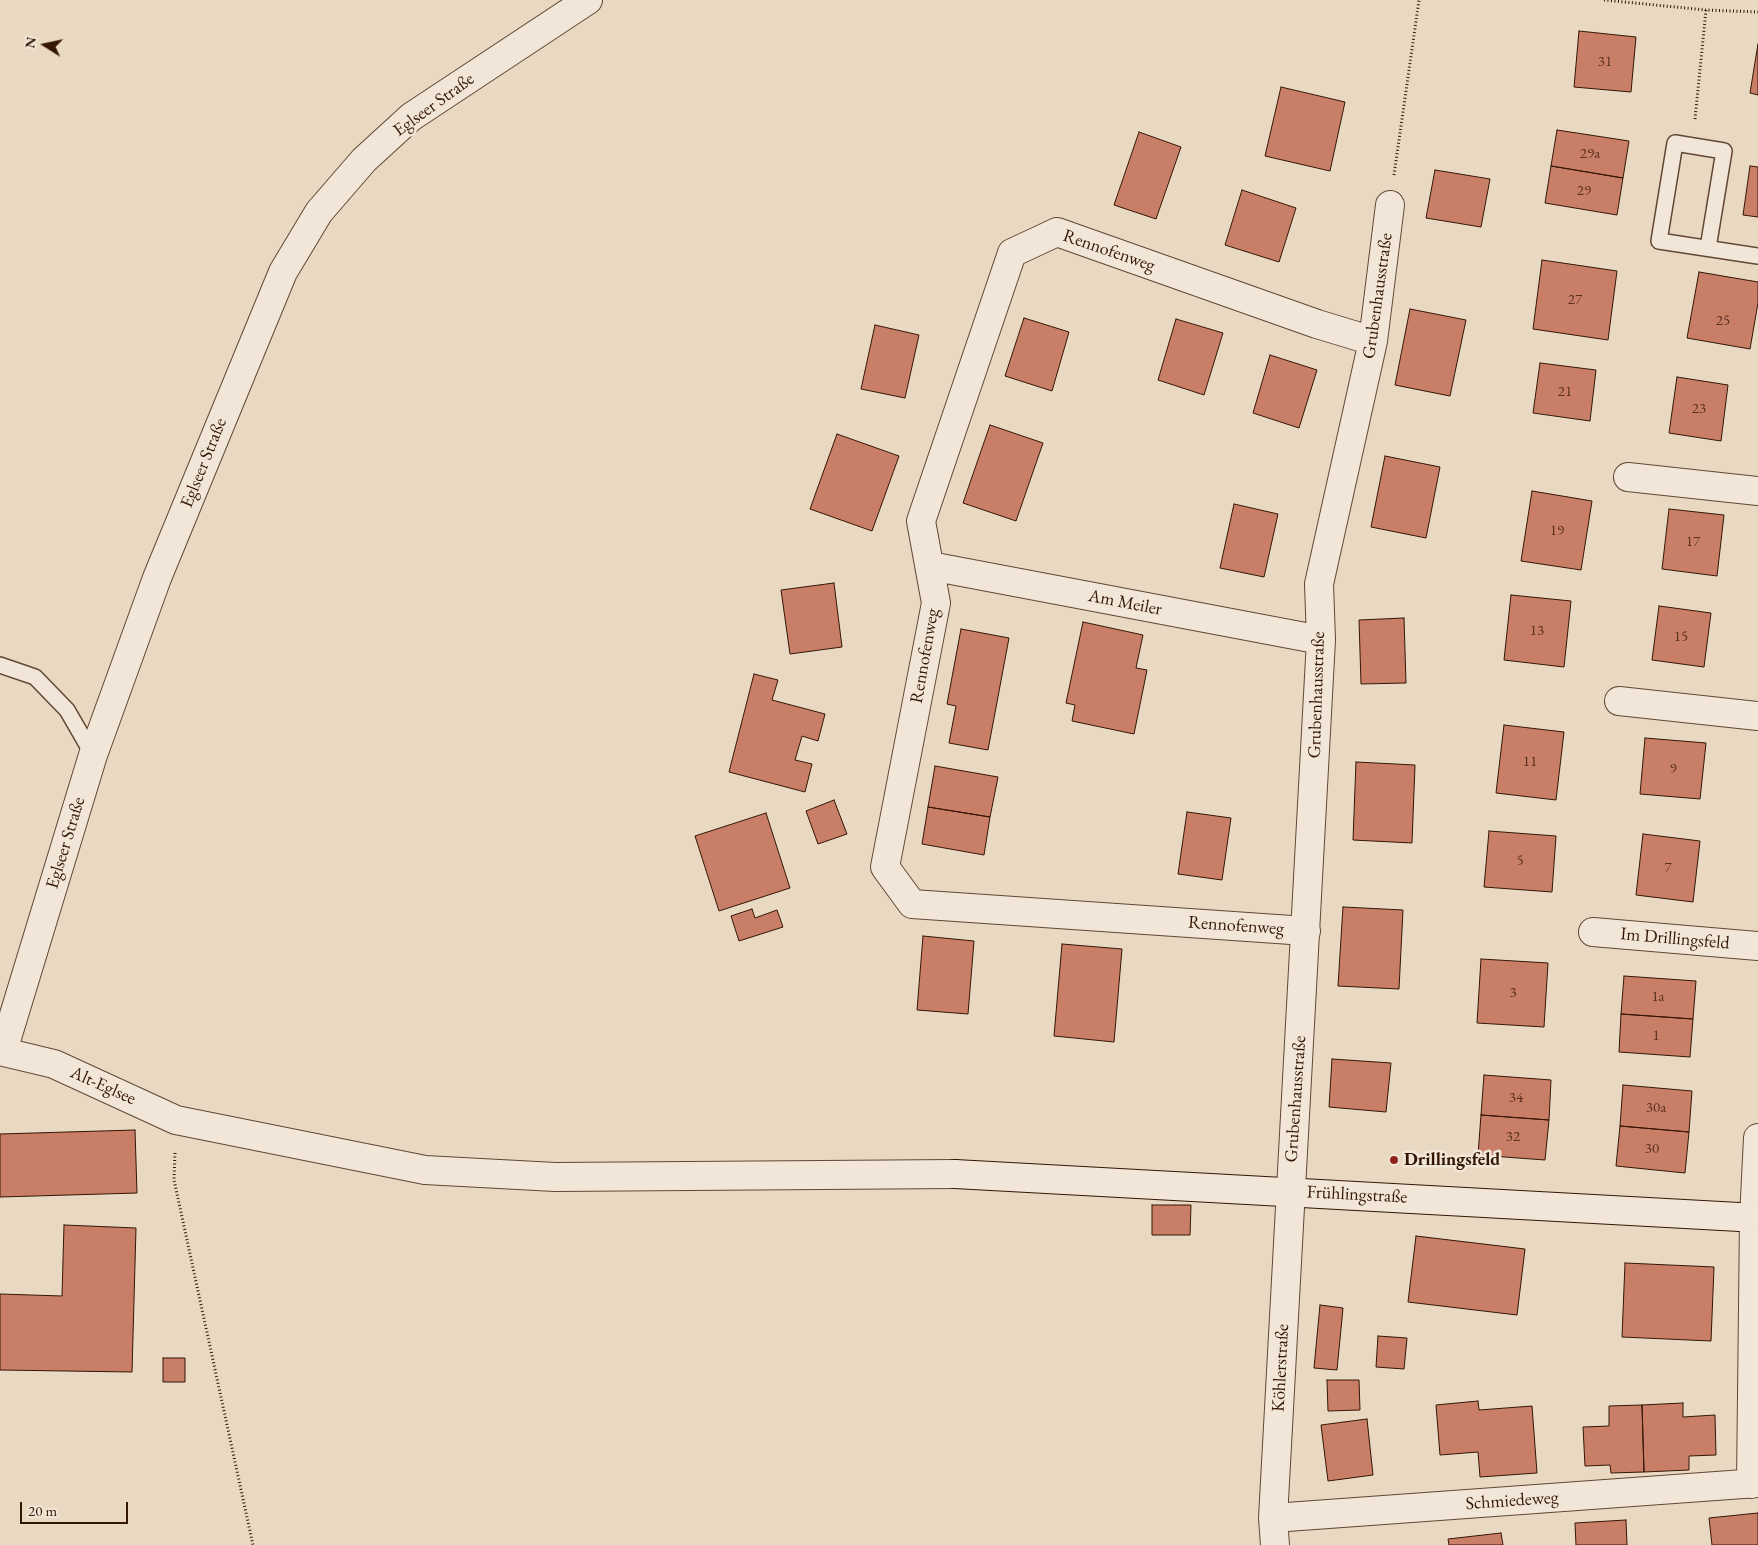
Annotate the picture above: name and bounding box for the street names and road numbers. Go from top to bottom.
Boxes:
street label: Eglseer Straße [389,68,479,142]
street label: Rennofenweg [1060,225,1158,277]
street label: Grubenhausstraße [1358,232,1398,360]
street label: Eglseer Straße [176,415,232,511]
street label: Am Meiler [1086,585,1164,621]
street label: Rennofenweg [906,607,944,705]
street label: Grubenhausstraße [1304,631,1330,759]
street label: Eglseer Straße [42,794,90,892]
street label: Rennofenweg [1187,912,1285,940]
street label: Im Drillingsfeld [1619,923,1731,955]
street label: Grubenhausstraße [1281,1035,1311,1163]
street label: Alt-Eglsee [67,1062,139,1110]
street label: Frühlingstraße [1306,1182,1408,1208]
street label: Köhlerstraße [1268,1323,1294,1413]
street label: Schmiedeweg [1465,1487,1559,1515]

